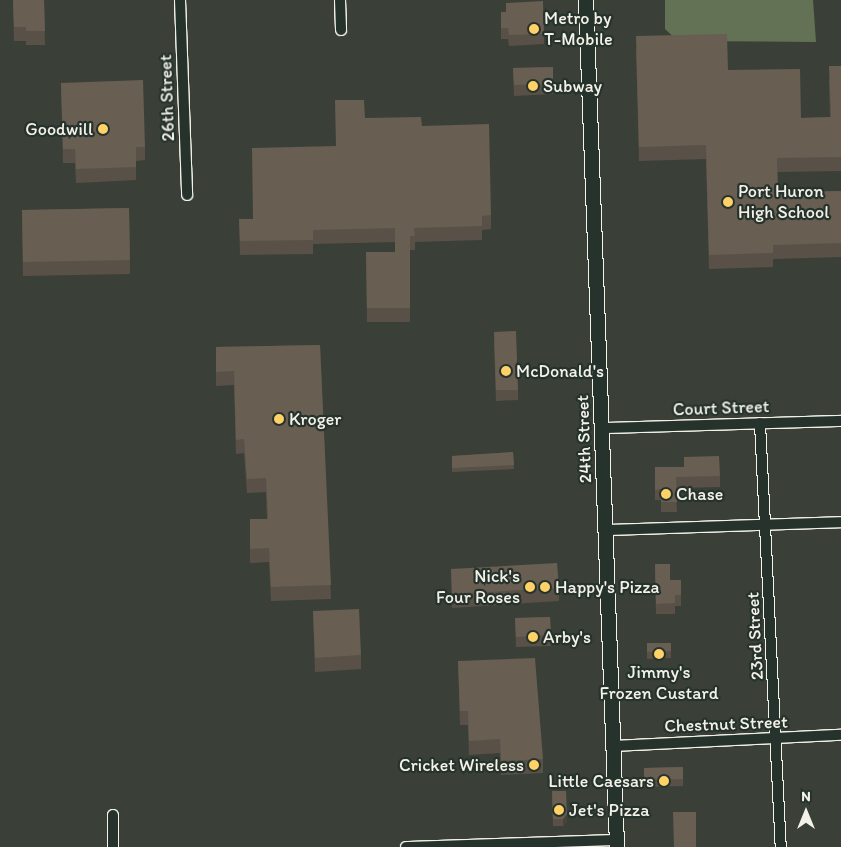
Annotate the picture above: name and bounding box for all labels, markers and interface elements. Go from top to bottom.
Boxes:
place label: Metro by T-Mobile [544,8,613,50]
marker: Metro by T-Mobile [528,23,540,35]
street label: 26th Street [155,54,179,142]
place label: Subway [543,75,602,97]
marker: Subway [527,80,539,92]
place label: Goodwill [25,118,93,140]
marker: Goodwill [97,123,109,135]
place label: Port Huron High School [738,181,829,223]
marker: Port Huron High School [722,196,734,208]
place label: McDonald's [516,360,604,382]
marker: McDonald's [500,365,512,377]
street label: 24th Street [572,395,596,483]
street label: Court Street [673,396,769,420]
place label: Kroger [289,408,342,430]
marker: Kroger [273,413,285,425]
place label: Chase [676,483,723,505]
marker: Chase [660,488,672,500]
place label: Nick's Four Roses [437,566,520,608]
place label: Happy's Pizza [555,576,659,598]
marker: Nick's Four Roses [524,581,536,593]
marker: Happy's Pizza [539,581,551,593]
street label: 23rd Street [742,592,768,680]
place label: Arby's [543,626,591,648]
marker: Arby's [527,631,539,643]
marker: Jimmy's Frozen Custard [653,648,665,660]
place label: Jimmy's Frozen Custard [600,662,718,704]
street label: Chestnut Street [664,711,788,737]
place label: Cricket Wireless [398,754,524,776]
marker: Cricket Wireless [528,759,540,771]
place label: Little Caesars [548,770,654,792]
marker: Little Caesars [658,775,670,787]
north arrow [781,787,831,837]
text: N [801,788,811,805]
place label: Jet's Pizza [569,799,649,821]
marker: Jet's Pizza [553,804,565,816]

